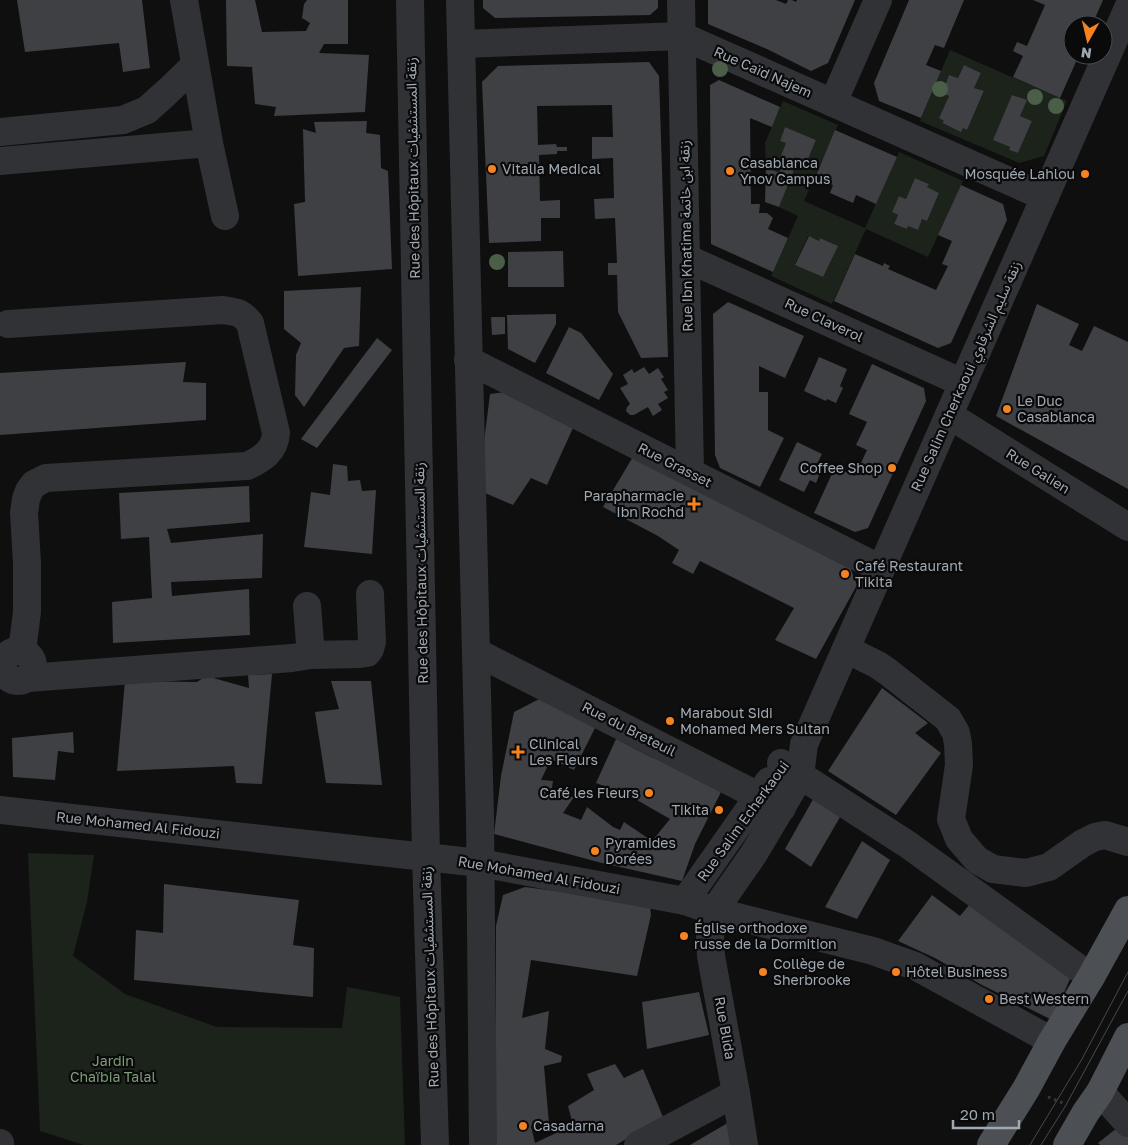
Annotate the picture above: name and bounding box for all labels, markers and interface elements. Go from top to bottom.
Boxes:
north arrow [1063,15,1113,65]
street label: Rue Caïd Najem [712,42,815,101]
text: N [1080,44,1093,63]
street label: Rue des Hôpitaux زنقة المستشفيات [402,57,424,279]
street label: Rue Ibn Khatima زنقة ابن خاتمة [675,140,697,332]
place label: Casablanca Ynov Campus [740,154,831,187]
place label: Vitalia Medical [502,160,601,177]
marker: Vitalia Medical [486,163,498,175]
marker: Casablanca Ynov Campus [724,165,736,177]
place label: Mosquée Lahlou [964,165,1075,182]
marker: Mosquée Lahlou [1079,168,1091,180]
street label: Rue Salim Cherkaoui زنقة سليم الشرقاوي [907,258,1027,495]
street label: Rue Claverol [782,294,866,345]
place label: Le Duc Casablanca [1017,392,1095,425]
marker: Le Duc Casablanca [1001,403,1013,415]
street label: Rue Grasset [635,439,715,491]
street label: Rue Galien [1003,444,1073,497]
place label: Coffee Shop [800,459,882,476]
street label: Rue des Hôpitaux زنقة المستشفيات [410,462,432,684]
marker: Coffee Shop [886,462,898,474]
place label: Parapharmacie Ibn Rochd [583,487,684,520]
marker: Parapharmacie Ibn Rochd [688,498,700,510]
place label: Café Restaurant Tikita [855,557,963,590]
marker: Café Restaurant Tikita [839,568,851,580]
street label: Rue du Breteuil [579,698,679,760]
place label: Marabout Sidi Mohamed Mers Sultan [680,704,830,737]
marker: Marabout Sidi Mohamed Mers Sultan [664,715,676,727]
place label: Clinical Les Fleurs [529,735,598,768]
marker: Clinical Les Fleurs [511,745,525,759]
street label: Rue Salim Echerkaoui [693,757,792,884]
place label: Café les Fleurs [539,784,639,801]
marker: Café les Fleurs [643,787,655,799]
place label: Tikita [671,801,709,818]
marker: Tikita [713,804,725,816]
street label: Rue Mohamed Al Fidouzi [55,807,221,842]
place label: Pyramides Dorées [605,834,676,867]
marker: Pyramides Dorées [589,845,601,857]
street label: Rue Mohamed Al Fidouzi [457,852,622,897]
street label: Rue des Hôpitaux زنقة المستشفيات [417,866,443,1088]
place label: Église orthodoxe russe de la Dormition [694,919,837,952]
marker: Église orthodoxe russe de la Dormition [678,930,690,942]
place label: Collège de Sherbrooke [773,955,851,988]
place label: Hôtel Business [906,963,1007,980]
marker: Collège de Sherbrooke [757,966,769,978]
marker: Hôtel Business [890,966,902,978]
place label: Best Western [999,990,1089,1007]
marker: Best Western [983,993,995,1005]
street label: Rue Blida [712,995,739,1061]
park label: Jardin Chaïbia Talal [70,1052,156,1085]
scale bar [953,1098,1019,1130]
text: 20 m [960,1105,995,1123]
place label: Casadarna [533,1117,604,1134]
marker: Casadarna [517,1120,529,1132]

